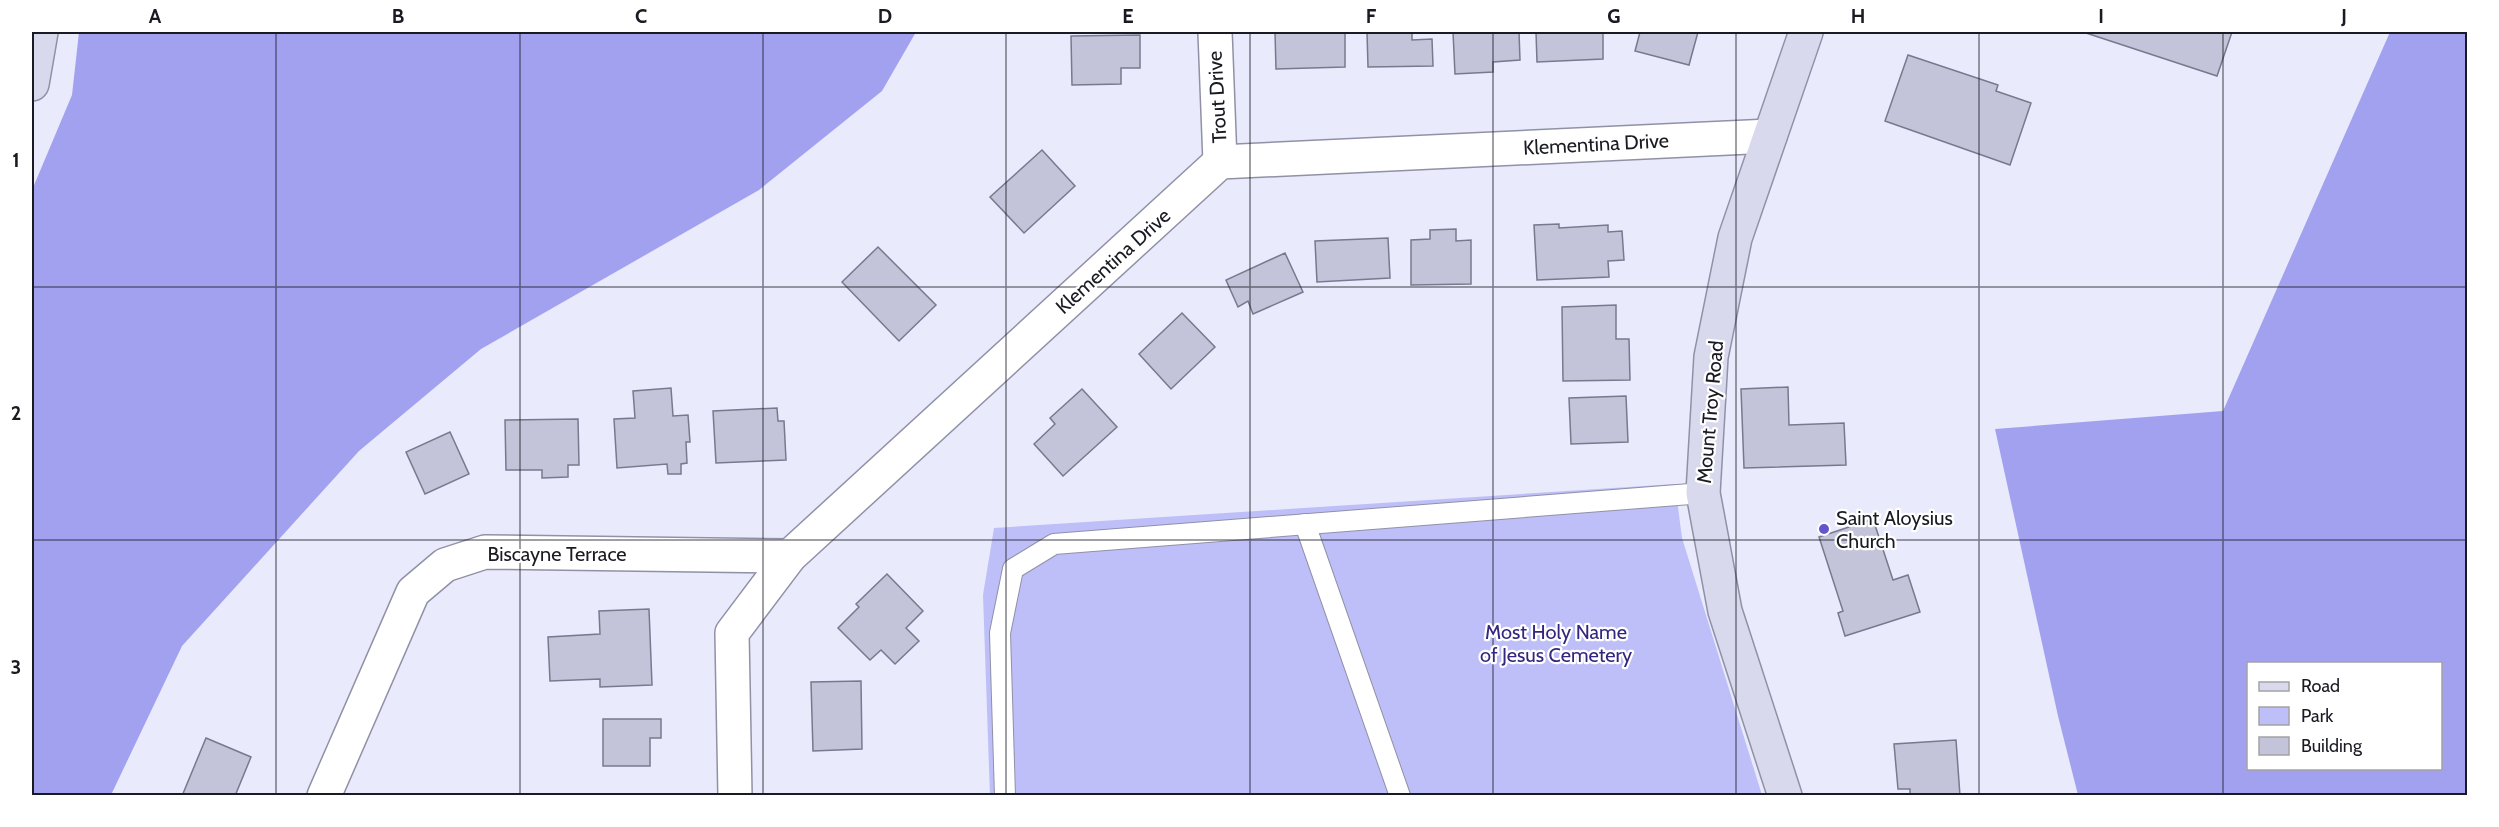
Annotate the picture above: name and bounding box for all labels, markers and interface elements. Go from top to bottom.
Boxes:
text: A [149,4,162,28]
text: B [392,4,404,28]
text: C [635,4,647,28]
text: D [878,4,892,28]
text: E [1122,4,1134,28]
text: F [1366,4,1377,28]
text: G [1607,4,1621,28]
text: H [1851,4,1865,28]
text: I [2098,4,2104,28]
text: J [2340,4,2347,28]
street label: Trout Drive [1203,50,1231,144]
street label: Klementina Drive [1522,128,1670,160]
text: 1 [12,148,20,172]
street label: Klementina Drive [1051,203,1175,319]
street label: Mount Troy Road [1692,339,1728,485]
text: 2 [11,401,21,425]
place label: Saint Aloysius Church [1836,506,1953,553]
marker: Saint Aloysius Church [1817,522,1831,536]
street label: Biscayne Terrace [487,542,627,566]
park label: Most Holy Name of Jesus Cemetery [1480,620,1632,667]
text: 3 [11,655,21,679]
legend [2247,662,2442,770]
text: Road [2301,675,2340,697]
text: Park [2301,705,2334,727]
text: Building [2301,735,2363,757]

